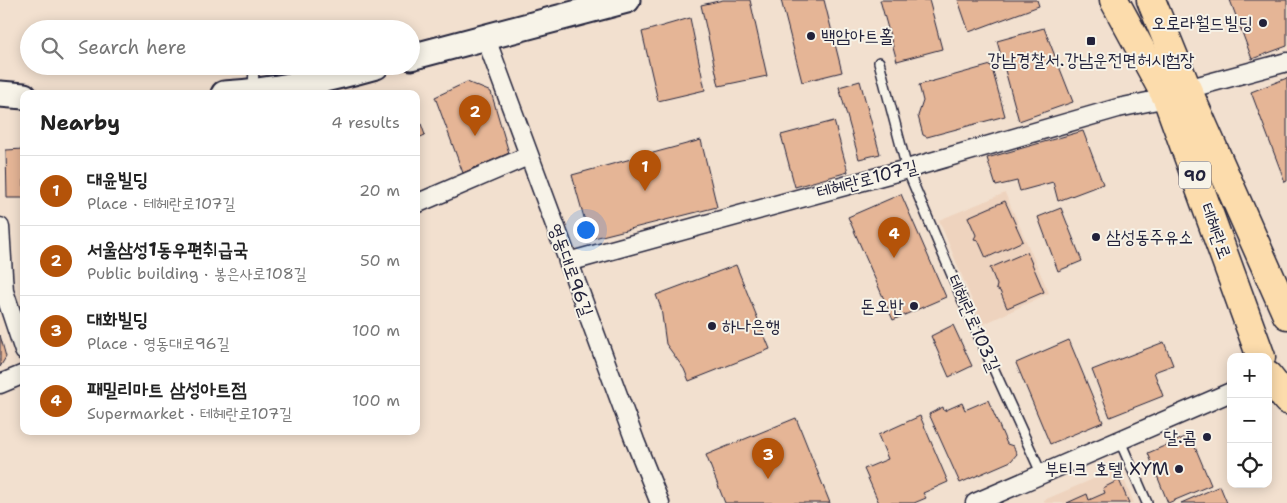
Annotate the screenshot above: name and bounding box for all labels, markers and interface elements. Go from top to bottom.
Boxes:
place label: 오로라월드빌딩 [1152,11,1253,35]
marker: 오로라월드빌딩 [1257,17,1269,29]
search box [20,20,420,75]
place label: 백암아트홀 [821,24,893,48]
marker: 백암아트홀 [805,30,817,42]
icon: search [38,34,66,62]
text: Search here [78,35,187,60]
marker: 강남경찰서.강남운전면허시험장 [1085,35,1097,47]
place label: 강남경찰서.강남운전면허시험장 [987,48,1195,72]
pin: 2 [459,95,491,136]
text: Nearby [40,109,120,137]
text: 4 results [331,112,400,133]
pin: 1 [629,150,661,191]
street label: 테헤란로107길 [814,154,921,204]
road number: 90 [1179,162,1211,188]
text: 대윤빌딩 [87,167,148,192]
text: 1 [52,180,60,201]
text: 20 m [359,180,400,201]
text: Place · 테헤란로107길 [87,193,235,214]
street label: 테헤란로 [1195,200,1237,262]
your location [573,217,599,243]
pin: 4 [878,217,910,258]
street label: 영동대로96길 [543,220,599,320]
place label: 삼성동주유소 [1106,225,1193,249]
marker: 삼성동주유소 [1090,231,1102,243]
text: 서울삼성1동우편취급국 [87,237,249,262]
text: 2 [50,250,62,271]
text: 50 m [360,250,400,271]
text: Public building · 봉은사로108길 [87,263,307,284]
street label: 테헤란로103길 [942,271,1006,376]
place label: 돈오반 [861,294,905,318]
marker: 돈오반 [908,300,920,312]
text: 대화빌딩 [87,307,148,332]
place label: 하나은행 [722,314,780,338]
text: 3 [50,320,62,341]
text: 100 m [352,320,400,341]
marker: 하나은행 [706,320,718,332]
text: Place · 영동대로96길 [87,333,230,354]
map controls [1227,353,1272,488]
button: + [1227,353,1272,398]
text: 패밀리마트 삼성아트점 [87,377,246,402]
text: 4 [50,390,62,411]
text: 100 m [352,390,400,411]
button: − [1227,398,1272,443]
text: Supermarket · 테헤란로107길 [87,403,292,424]
place label: 달.콤 [1163,425,1197,449]
marker: 달.콤 [1201,431,1213,443]
pin: 3 [752,438,784,479]
button: locate [1227,443,1272,488]
place label: 부티크 호텔 XYM [1045,457,1169,481]
marker: 부티크 호텔 XYM [1173,463,1185,475]

